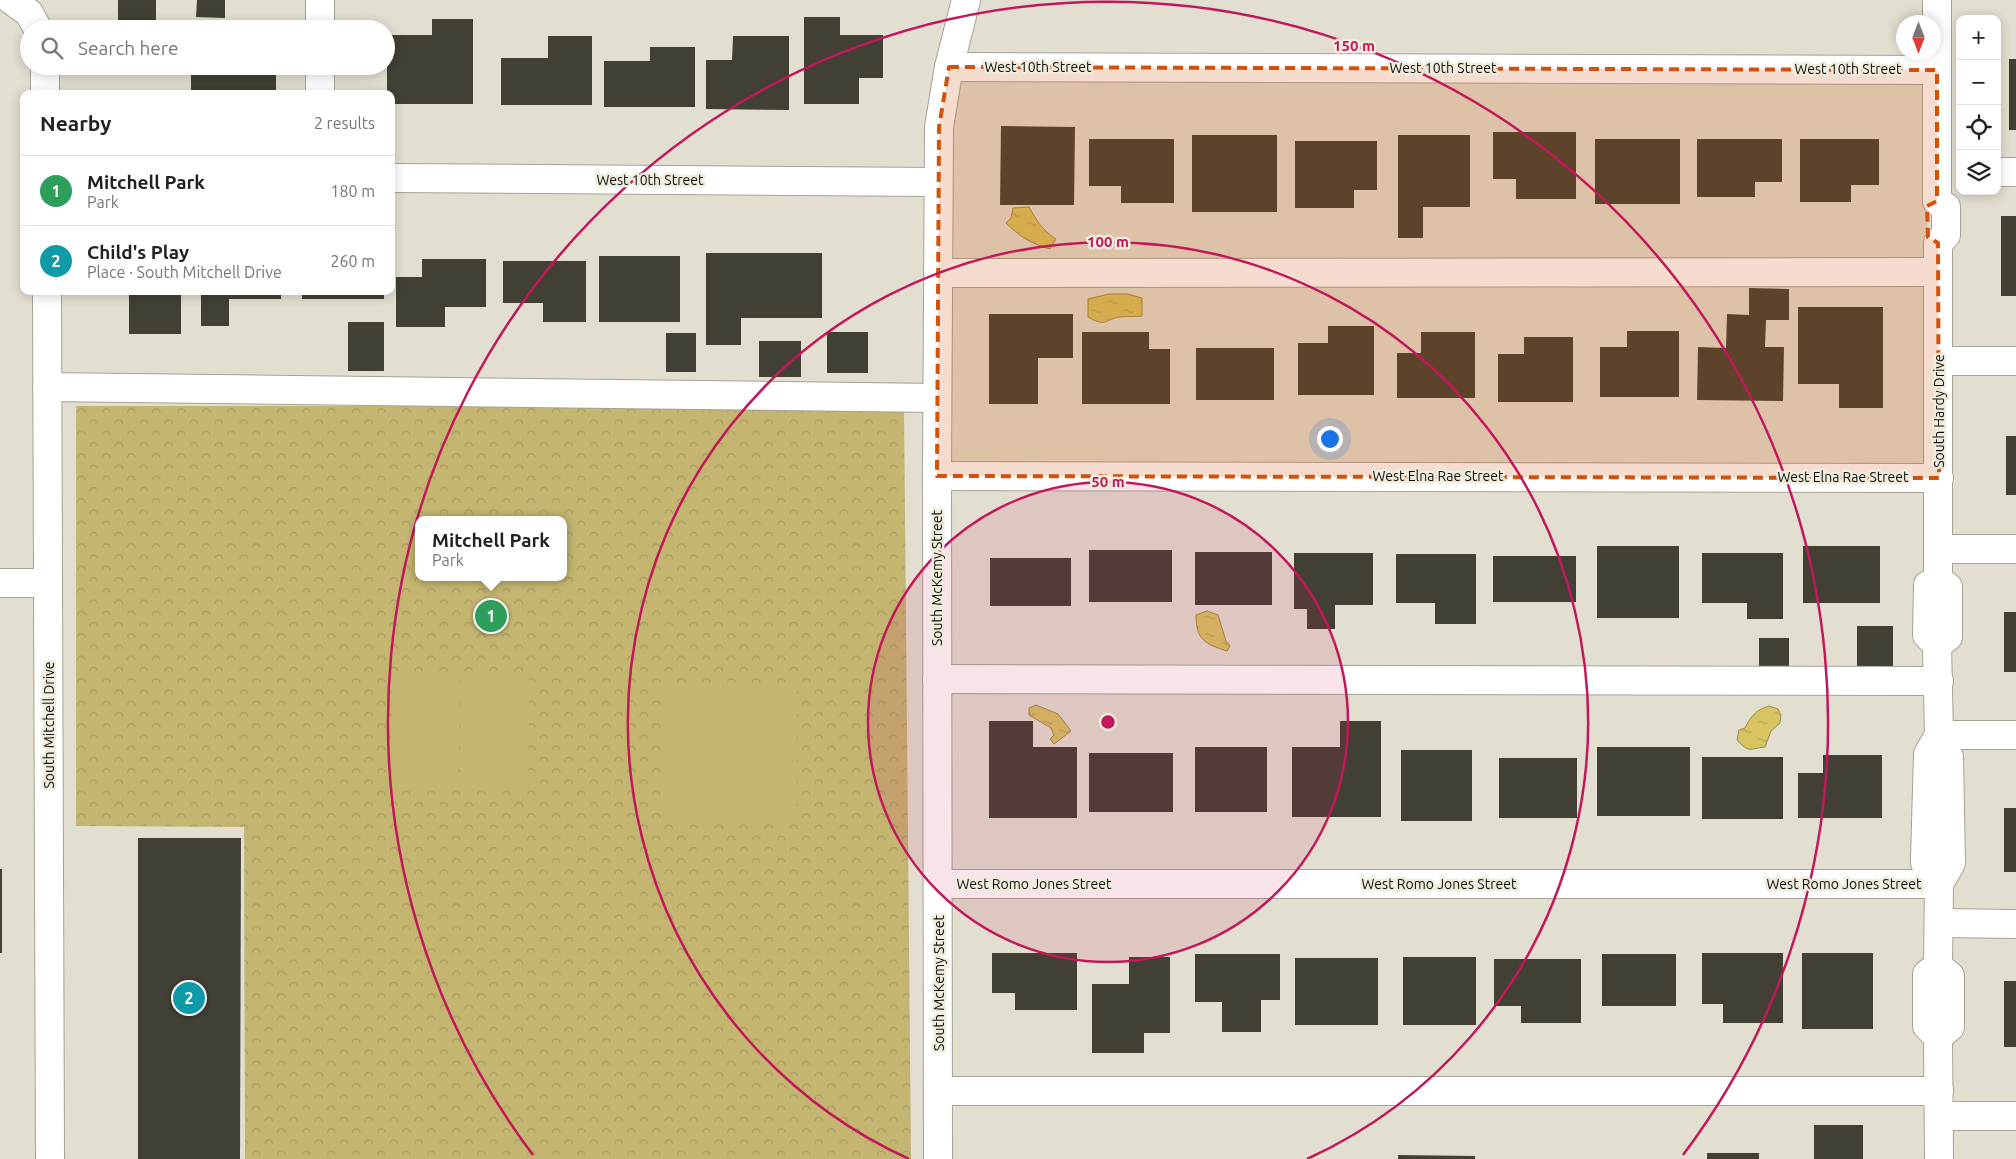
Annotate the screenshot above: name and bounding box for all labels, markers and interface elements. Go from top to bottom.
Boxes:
north arrow [1896,15,1941,60]
map controls [1956,15,2001,195]
button: + [1956,15,2001,60]
search box [20,20,395,75]
icon: search [38,34,66,62]
text: Search here [78,37,178,59]
text: 150 m [1333,37,1375,54]
street label: West 10th Street [985,59,1092,75]
street label: West 10th Street [1390,60,1497,76]
button: − [1956,60,2001,105]
street label: West 10th Street [1795,61,1902,77]
button: locate [1956,105,2001,150]
text: Nearby [40,111,111,135]
text: 2 results [314,114,375,132]
button: layers [1956,150,2001,195]
text: Mitchell Park [87,171,205,193]
street label: West 10th Street [597,172,704,188]
text: 1 [51,182,61,200]
text: 180 m [330,182,375,200]
text: Park [87,193,119,211]
text: 100 m [1087,233,1129,250]
text: Child's Play [87,241,189,263]
text: 2 [51,252,61,270]
text: 260 m [330,252,375,270]
text: Place · South Mitchell Drive [87,263,282,281]
street label: South Hardy Drive [1931,354,1947,468]
your location [1317,426,1343,452]
street label: West Elna Rae Street [1372,468,1504,484]
street label: West Elna Rae Street [1777,469,1909,485]
text: 50 m [1091,473,1125,490]
street label: South McKemy Street [929,509,945,646]
popup [415,516,567,581]
text: Mitchell Park [432,529,550,551]
text: Park [432,551,464,569]
pin: 1 [475,597,507,635]
street label: South Mitchell Drive [41,661,57,789]
centre of rings [1099,713,1117,731]
street label: West Romo Jones Street [957,876,1112,892]
street label: West Romo Jones Street [1362,876,1517,892]
street label: West Romo Jones Street [1767,876,1922,892]
street label: South McKemy Street [931,914,947,1051]
pin: 2 [173,979,205,1017]

